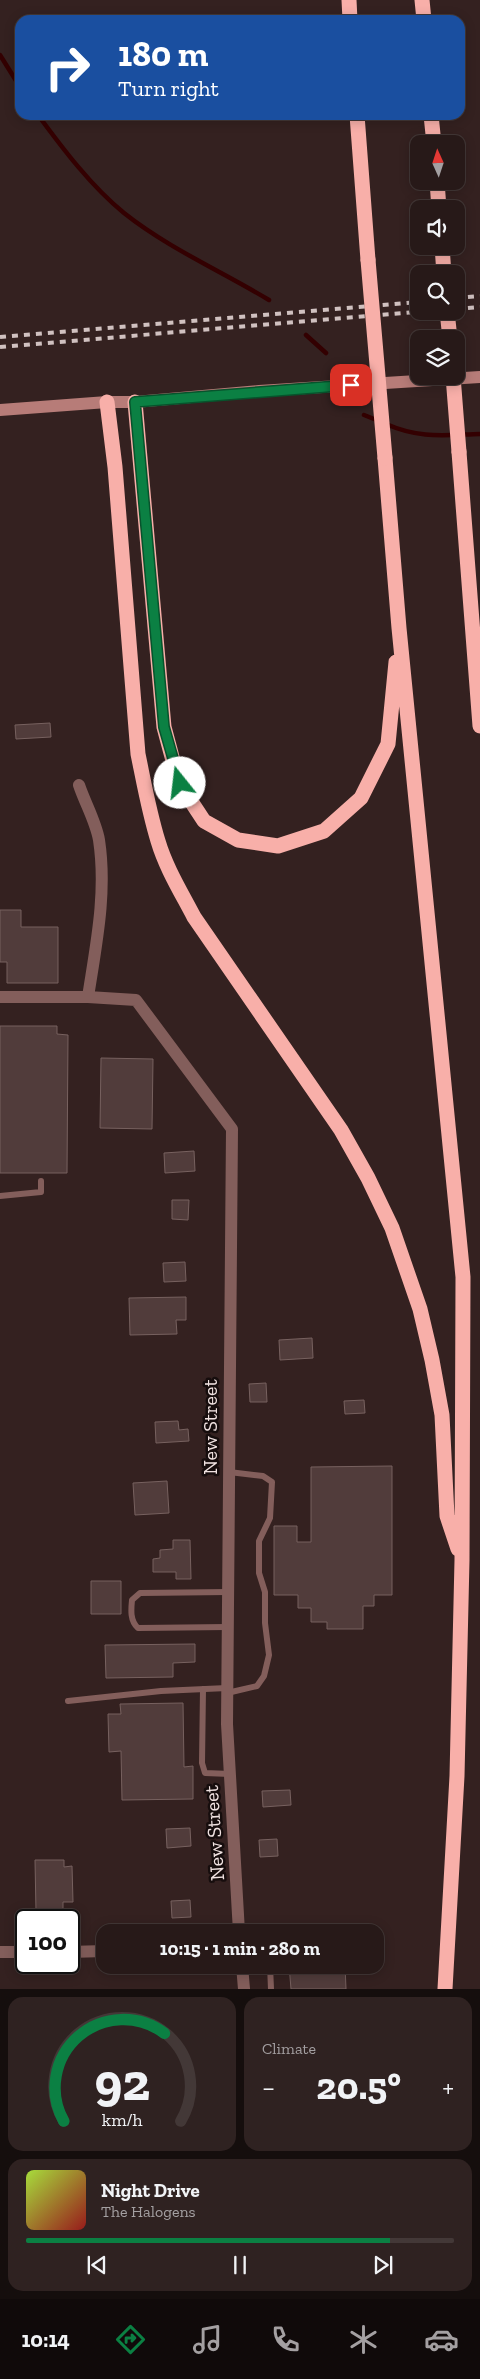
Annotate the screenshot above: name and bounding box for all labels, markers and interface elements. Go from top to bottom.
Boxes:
text: 180 m [118,33,208,75]
icon: right [35,35,100,100]
text: Turn right [118,75,219,102]
north arrow [410,135,465,190]
map controls [410,135,465,385]
button: sound [410,200,465,255]
button: search [410,265,465,320]
button: layers [410,330,465,385]
pin [330,364,372,406]
icon: arrive [337,371,365,399]
position arrow [153,756,205,808]
street label: New Street [198,1379,222,1475]
street label: New Street [199,1784,229,1882]
speed limit sign: 100 [15,1909,80,1974]
text: 10:15 · 1 min · 280 m [160,1937,320,1960]
text: Climate [262,2039,316,2058]
text: 92 [94,2051,150,2113]
text: 20.5° [316,2063,401,2109]
text: − [262,2071,275,2104]
text: + [442,2071,454,2104]
text: km/h [102,2109,142,2131]
text: Night Drive [101,2179,200,2202]
text: The Halogens [101,2202,196,2221]
icon: previous [83,2251,111,2279]
icon: pause [226,2251,254,2279]
icon: next [369,2251,397,2279]
icon: directions [113,2322,148,2357]
icon: music [190,2322,225,2357]
icon: phone [268,2322,303,2357]
icon: climate [346,2322,381,2357]
icon: car [424,2322,459,2357]
text: 10:14 [21,2326,70,2353]

